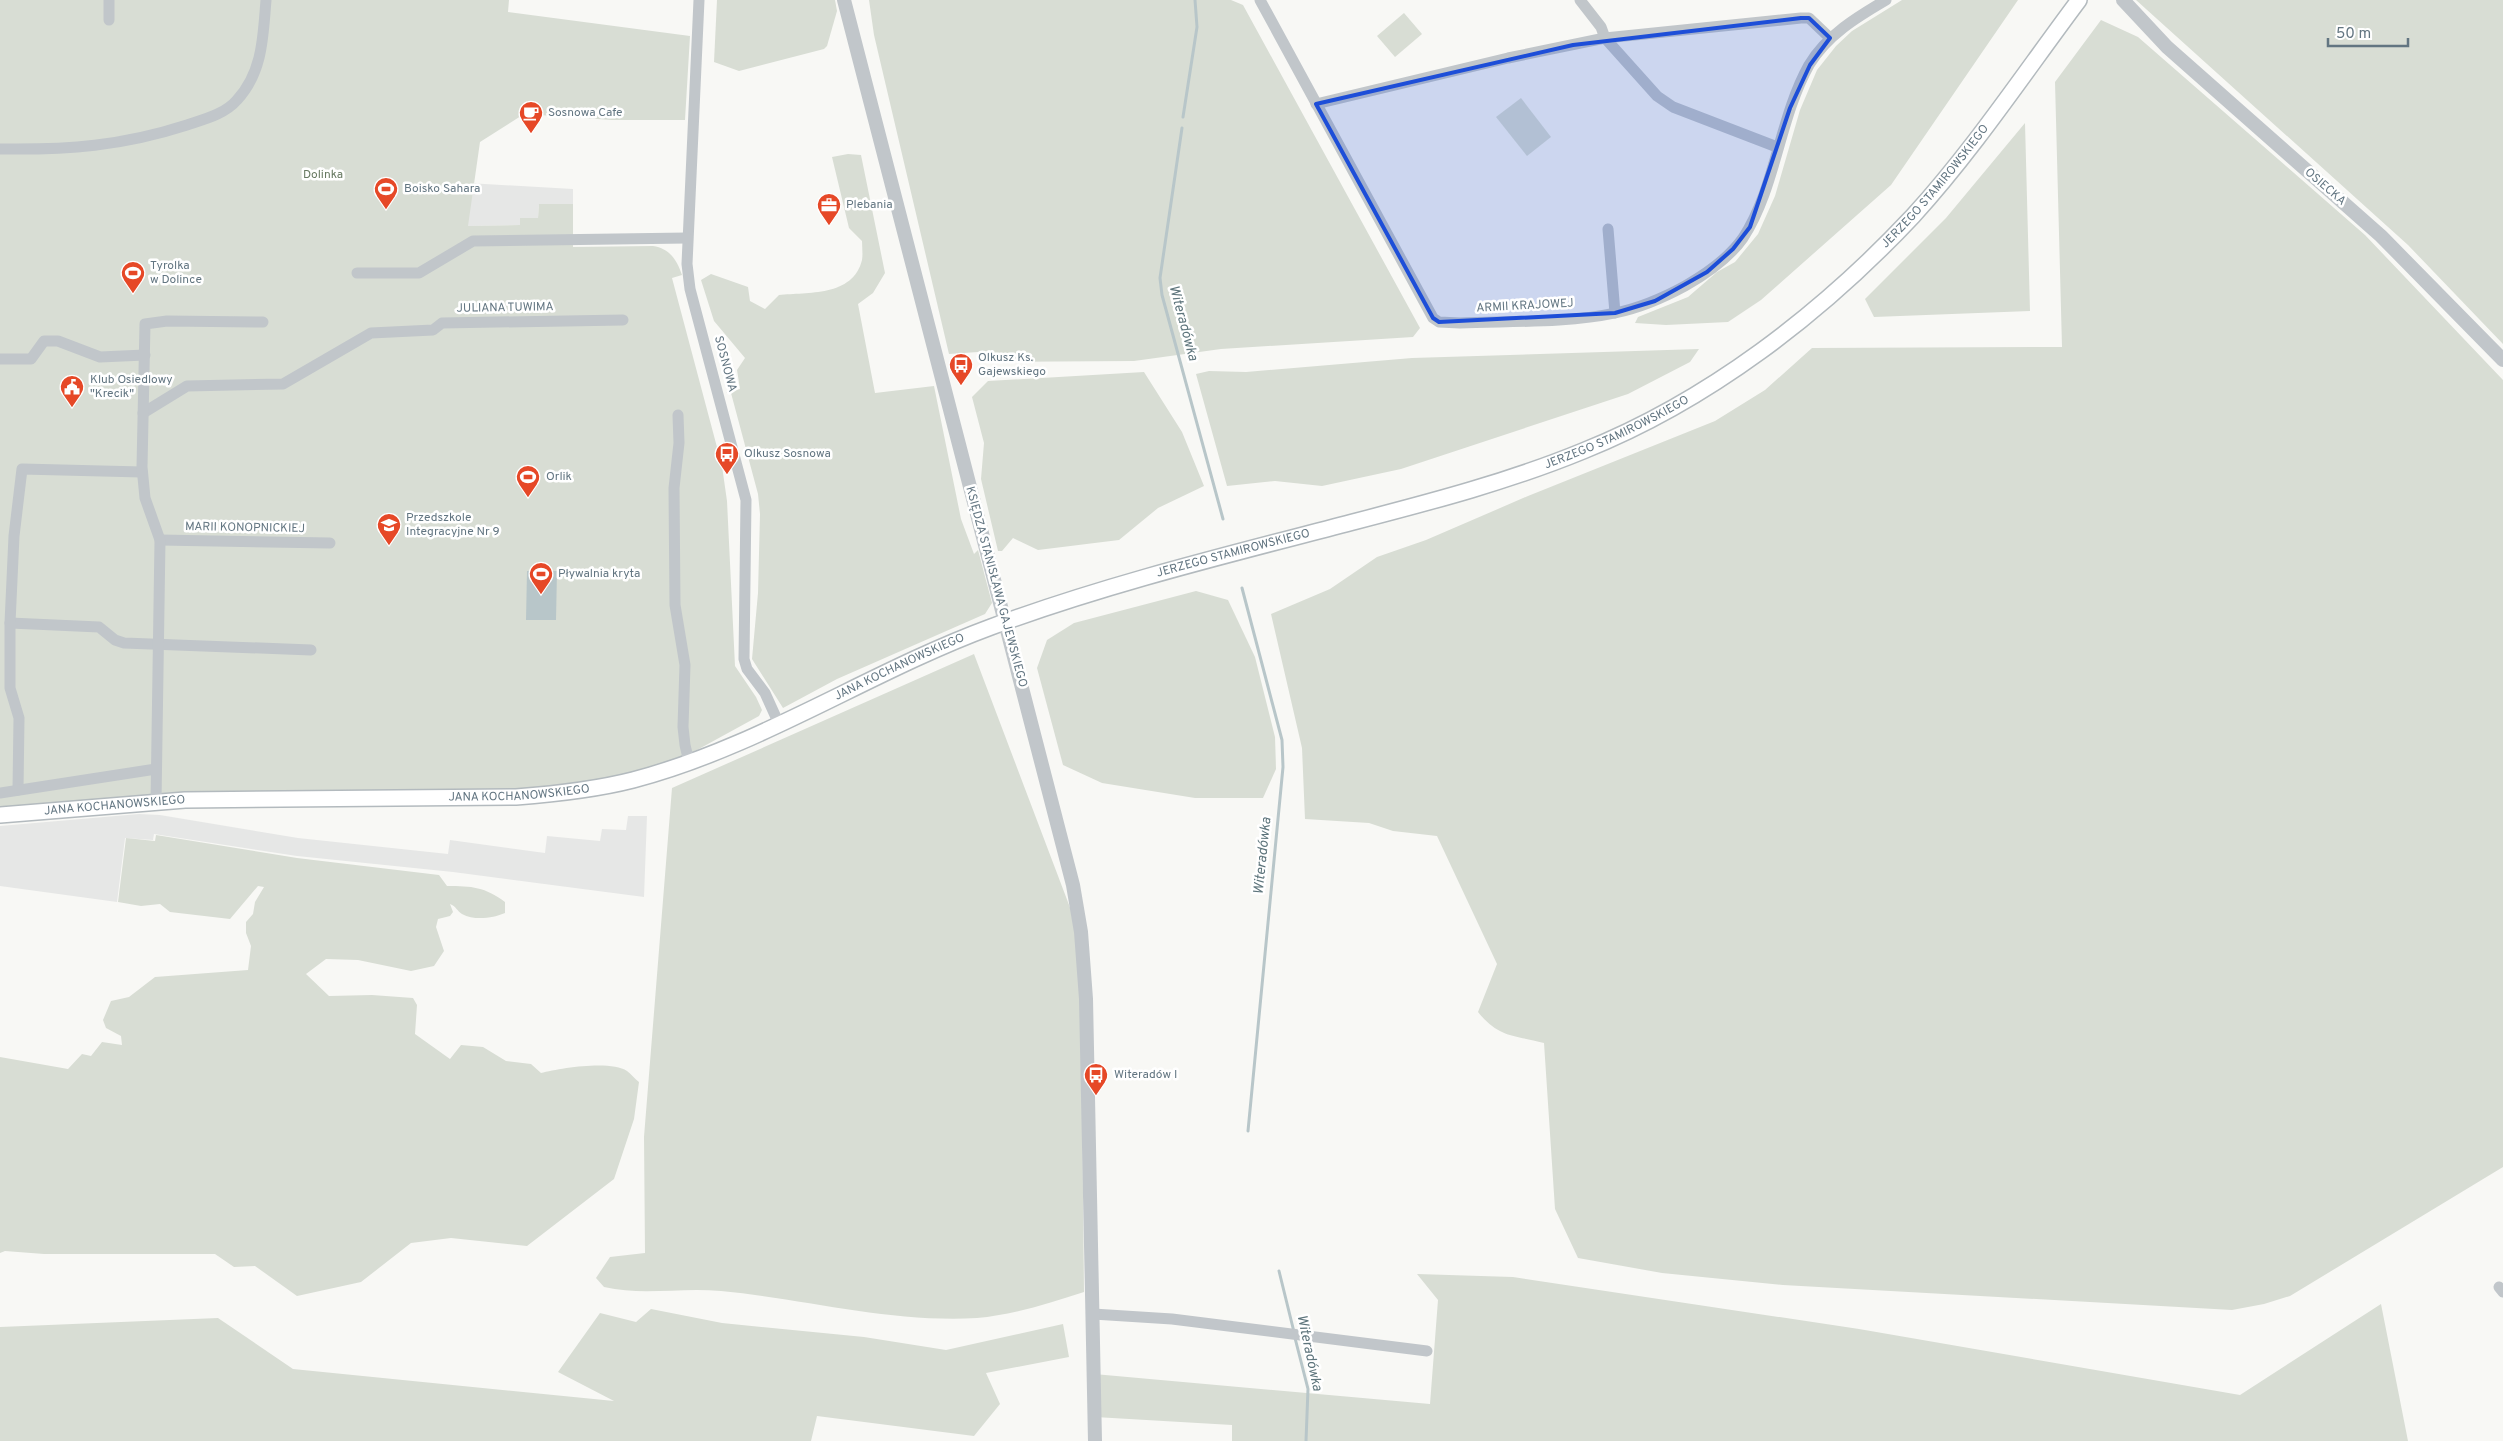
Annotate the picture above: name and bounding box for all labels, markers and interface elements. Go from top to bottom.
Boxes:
scale bar [2328,15,2408,47]
text: 50 m [2336,25,2371,44]
cafe icon: Sosnowa Cafe [518,100,544,134]
place label: Sosnowa Cafe [548,105,623,121]
street label: JERZEGO STAMIROWSKIEGO [1878,121,1993,252]
street label: OSIECKA [2301,165,2349,209]
park label: Dolinka [303,167,343,183]
sports icon: Boisko Sahara [373,176,399,210]
place label: Boisko Sahara [404,181,480,197]
office icon: Plebania [816,192,842,226]
place label: Plebania [846,197,893,213]
place label: Tyrolka w Dolince [150,258,202,288]
sports icon: Tyrolka w Dolince [120,260,146,294]
water label: Witeradówka [1165,283,1201,363]
street label: ARMII KRAJOWEJ [1476,295,1574,317]
street label: JULIANA TUWIMA [456,299,554,317]
street label: SOSNOWA [710,334,740,394]
place label: Olkusz Ks. Gajewskiego [978,350,1046,380]
bus stop icon: Olkusz Ks. Gajewskiego [948,352,974,386]
place label: Klub Osiedlowy "Krecik" [90,372,173,402]
public building icon: Klub Osiedlowy "Krecik" [59,374,85,408]
street label: JERZEGO STAMIROWSKIEGO [1542,392,1692,473]
bus stop icon: Olkusz Sosnowa [714,441,740,475]
place label: Olkusz Sosnowa [744,446,831,462]
sports icon: Orlik [515,464,541,498]
place label: Orlik [546,469,572,485]
street label: KSIĘDZA STANISŁAWA GAJEWSKIEGO [961,485,1031,689]
place label: Przedszkole Integracyjne Nr 9 [406,510,500,540]
school or university icon: Przedszkole Integracyjne Nr 9 [376,512,402,546]
street label: MARII KONOPNICKIEJ [185,519,305,537]
street label: JERZEGO STAMIROWSKIEGO [1155,526,1312,582]
sports icon: Pływalnia kryta [528,561,554,595]
place label: Pływalnia kryta [558,566,640,582]
street label: JANA KOCHANOWSKIEGO [832,630,967,704]
street label: JANA KOCHANOWSKIEGO [448,781,591,806]
street label: JANA KOCHANOWSKIEGO [43,792,186,819]
water label: Witeradówka [1250,816,1276,895]
bus stop icon: Witeradów I [1083,1062,1109,1096]
place label: Witeradów I [1114,1067,1177,1083]
water label: Witeradówka [1293,1313,1326,1393]

